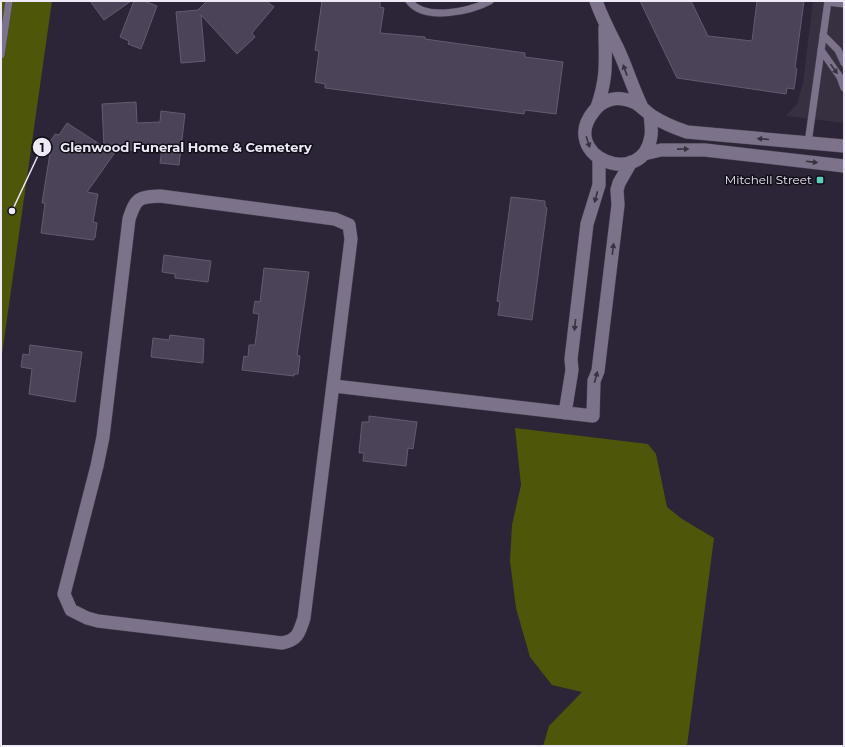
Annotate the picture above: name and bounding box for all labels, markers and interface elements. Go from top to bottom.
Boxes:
one-way arrow [622,63,628,75]
one-way arrow [830,63,838,74]
callout: Glenwood Funeral Home & Cemetery [32,135,320,160]
one-way arrow [585,136,591,148]
one-way arrow [757,136,769,143]
text: Glenwood Funeral Home & Cemetery [60,139,312,155]
text: 1 [40,140,44,155]
one-way arrow [677,146,689,153]
one-way arrow [806,159,818,166]
place label: Mitchell Street [725,172,812,187]
marker: Mitchell Street [815,175,825,185]
one-way arrow [592,191,598,203]
one-way arrow [609,243,616,255]
one-way arrow [572,319,578,331]
one-way arrow [593,371,599,383]

